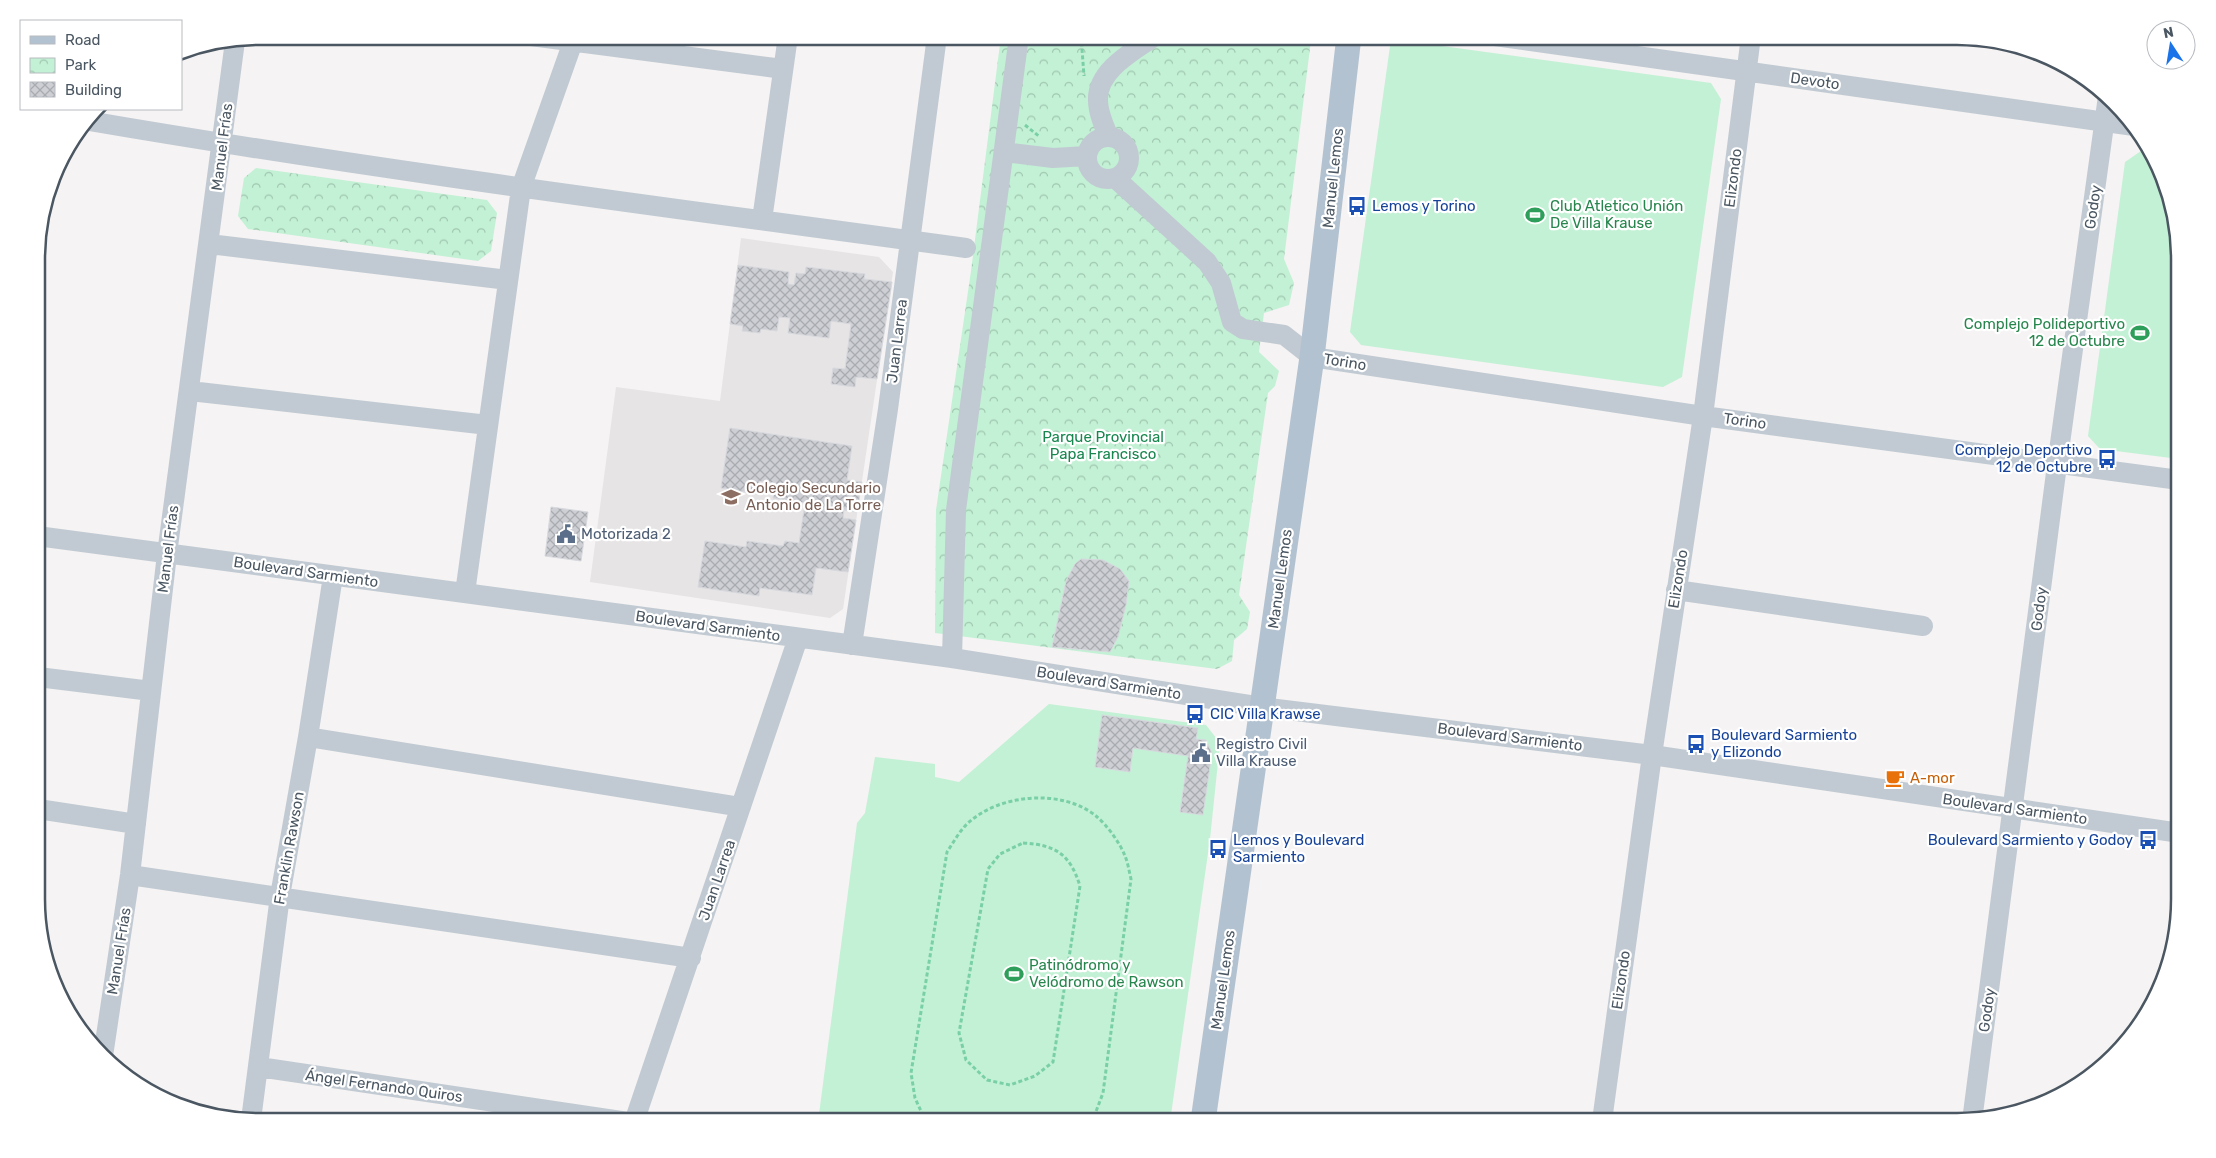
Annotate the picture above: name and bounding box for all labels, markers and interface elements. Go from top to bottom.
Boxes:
legend [20,20,182,110]
north arrow [2146,20,2196,70]
text: N [2162,23,2175,42]
text: Road [65,31,101,49]
text: Park [65,56,96,74]
street label: Devoto [1789,69,1841,93]
text: Building [65,81,122,99]
street label: Manuel Frías [208,102,236,192]
street label: Manuel Lemos [1319,127,1347,229]
street label: Elizondo [1720,148,1746,208]
street label: Godoy [2081,184,2105,230]
bus stop icon: Lemos y Torino [1346,195,1368,217]
place label: Lemos y Torino [1372,197,1476,215]
place label: Club Atletico Unión De Villa Krause [1550,197,1683,232]
sports icon: Club Atletico Unión De Villa Krause [1524,204,1546,226]
street label: Juan Larrea [883,298,911,384]
place label: Complejo Polideportivo 12 de Octubre [1964,315,2125,350]
sports icon: Complejo Polideportivo 12 de Octubre [2129,322,2151,344]
street label: Torino [1322,350,1368,374]
street label: Torino [1723,409,1767,433]
park label: Parque Provincial Papa Francisco [1042,428,1164,463]
place label: Complejo Deportivo 12 de Octubre [1955,441,2092,476]
bus stop icon: Complejo Deportivo 12 de Octubre [2096,448,2118,470]
place label: Colegio Secundario Antonio de La Torre [746,479,881,514]
school or university icon: Colegio Secundario Antonio de La Torre [720,486,742,508]
street label: Manuel Frías [154,504,182,594]
public building icon: Motorizada 2 [555,523,577,545]
place label: Motorizada 2 [581,525,671,543]
street label: Manuel Lemos [1264,528,1296,630]
street label: Elizondo [1664,548,1692,610]
street label: Boulevard Sarmiento [232,553,380,591]
street label: Godoy [2027,586,2051,632]
street label: Boulevard Sarmiento [634,607,782,645]
street label: Boulevard Sarmiento [1035,663,1183,703]
bus stop icon: CIC Villa Krawse [1184,703,1206,725]
place label: CIC Villa Krawse [1210,705,1321,723]
street label: Boulevard Sarmiento [1436,719,1584,755]
place label: Boulevard Sarmiento y Elizondo [1711,726,1857,761]
bus stop icon: Boulevard Sarmiento y Elizondo [1685,733,1707,755]
place label: Registro Civil Villa Krause [1216,735,1307,770]
public building icon: Registro Civil Villa Krause [1190,742,1212,764]
cafe icon: A-mor [1884,767,1906,789]
place label: A-mor [1910,769,1955,787]
street label: Franklin Rawson [270,790,308,906]
street label: Boulevard Sarmiento [1941,790,2089,828]
bus stop icon: Boulevard Sarmiento y Godoy [2137,829,2159,851]
place label: Lemos y Boulevard Sarmiento [1233,831,1364,866]
place label: Boulevard Sarmiento y Godoy [1928,831,2133,849]
street label: Juan Larrea [695,837,739,923]
bus stop icon: Lemos y Boulevard Sarmiento [1207,838,1229,860]
street label: Manuel Frías [103,906,135,996]
street label: Manuel Lemos [1207,929,1239,1031]
street label: Elizondo [1608,949,1634,1011]
place label: Patinódromo y Velódromo de Rawson [1029,956,1184,991]
sports icon: Patinódromo y Velódromo de Rawson [1003,963,1025,985]
street label: Godoy [1975,987,1999,1033]
street label: Ángel Fernando Quiros [304,1066,464,1106]

